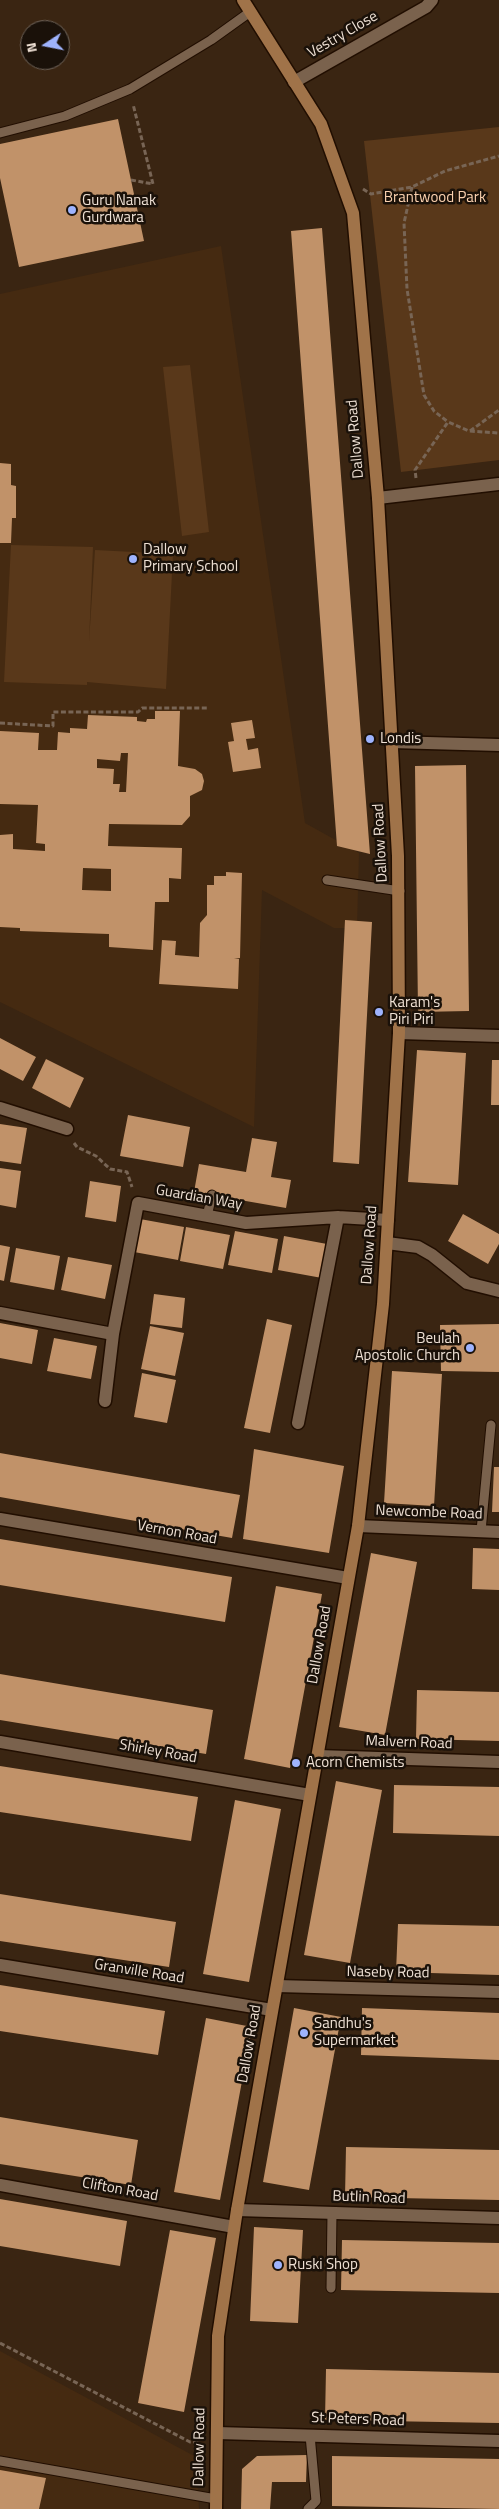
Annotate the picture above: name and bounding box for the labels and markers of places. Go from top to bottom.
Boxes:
place label: Guru Nanak Gurdwara [82,192,156,227]
marker: Guru Nanak Gurdwara [66,204,78,216]
place label: Dallow Primary School [143,541,238,576]
marker: Dallow Primary School [127,553,139,565]
place label: Londis [380,730,421,748]
marker: Londis [364,733,376,745]
place label: Karam's Piri Piri [389,994,440,1029]
marker: Karam's Piri Piri [373,1006,385,1018]
place label: Beulah Apostolic Church [355,1330,460,1365]
marker: Beulah Apostolic Church [464,1342,476,1354]
place label: Acorn Chemists [306,1754,405,1772]
marker: Acorn Chemists [290,1757,302,1769]
place label: Sandhu's Supermarket [314,2015,396,2050]
marker: Sandhu's Supermarket [298,2027,310,2039]
place label: Ruski Shop [288,2256,358,2274]
marker: Ruski Shop [272,2259,284,2271]

